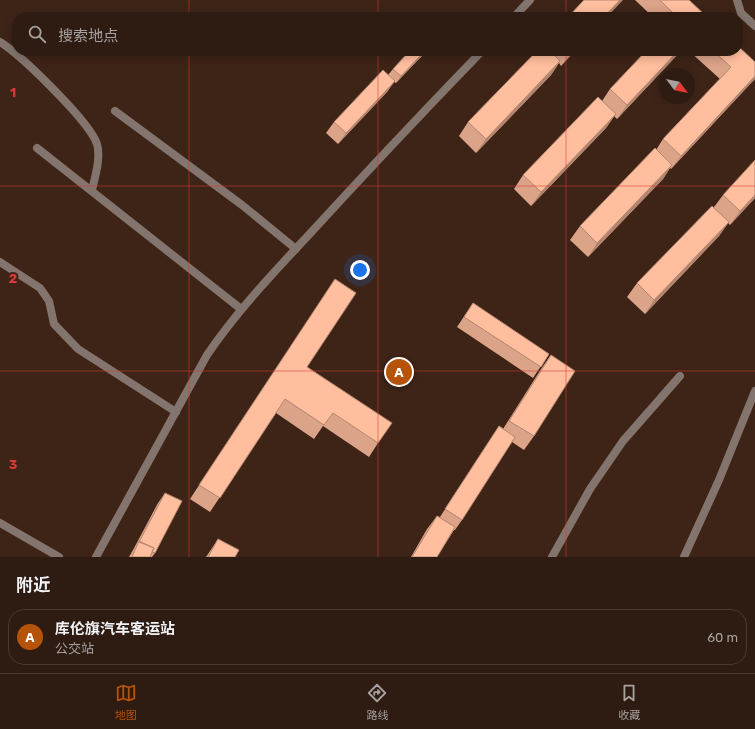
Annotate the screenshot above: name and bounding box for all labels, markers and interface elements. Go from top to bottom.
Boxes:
search box [12,12,743,56]
icon: search [26,23,48,45]
text: 搜索地点 [58,27,118,45]
north arrow [659,68,695,104]
text: 1 [10,85,16,100]
your location [350,260,370,280]
text: 2 [9,271,17,286]
pin: A [386,357,412,387]
text: 3 [9,457,18,472]
text: 附近 [16,575,50,595]
text: 库伦旗汽车客运站 [55,620,175,638]
text: A [25,630,35,645]
text: 60 m [707,630,738,645]
text: 公交站 [55,641,94,656]
tab: 地图 [115,682,137,722]
tab: 路线 [366,682,388,722]
tab: 收藏 [618,682,640,722]

